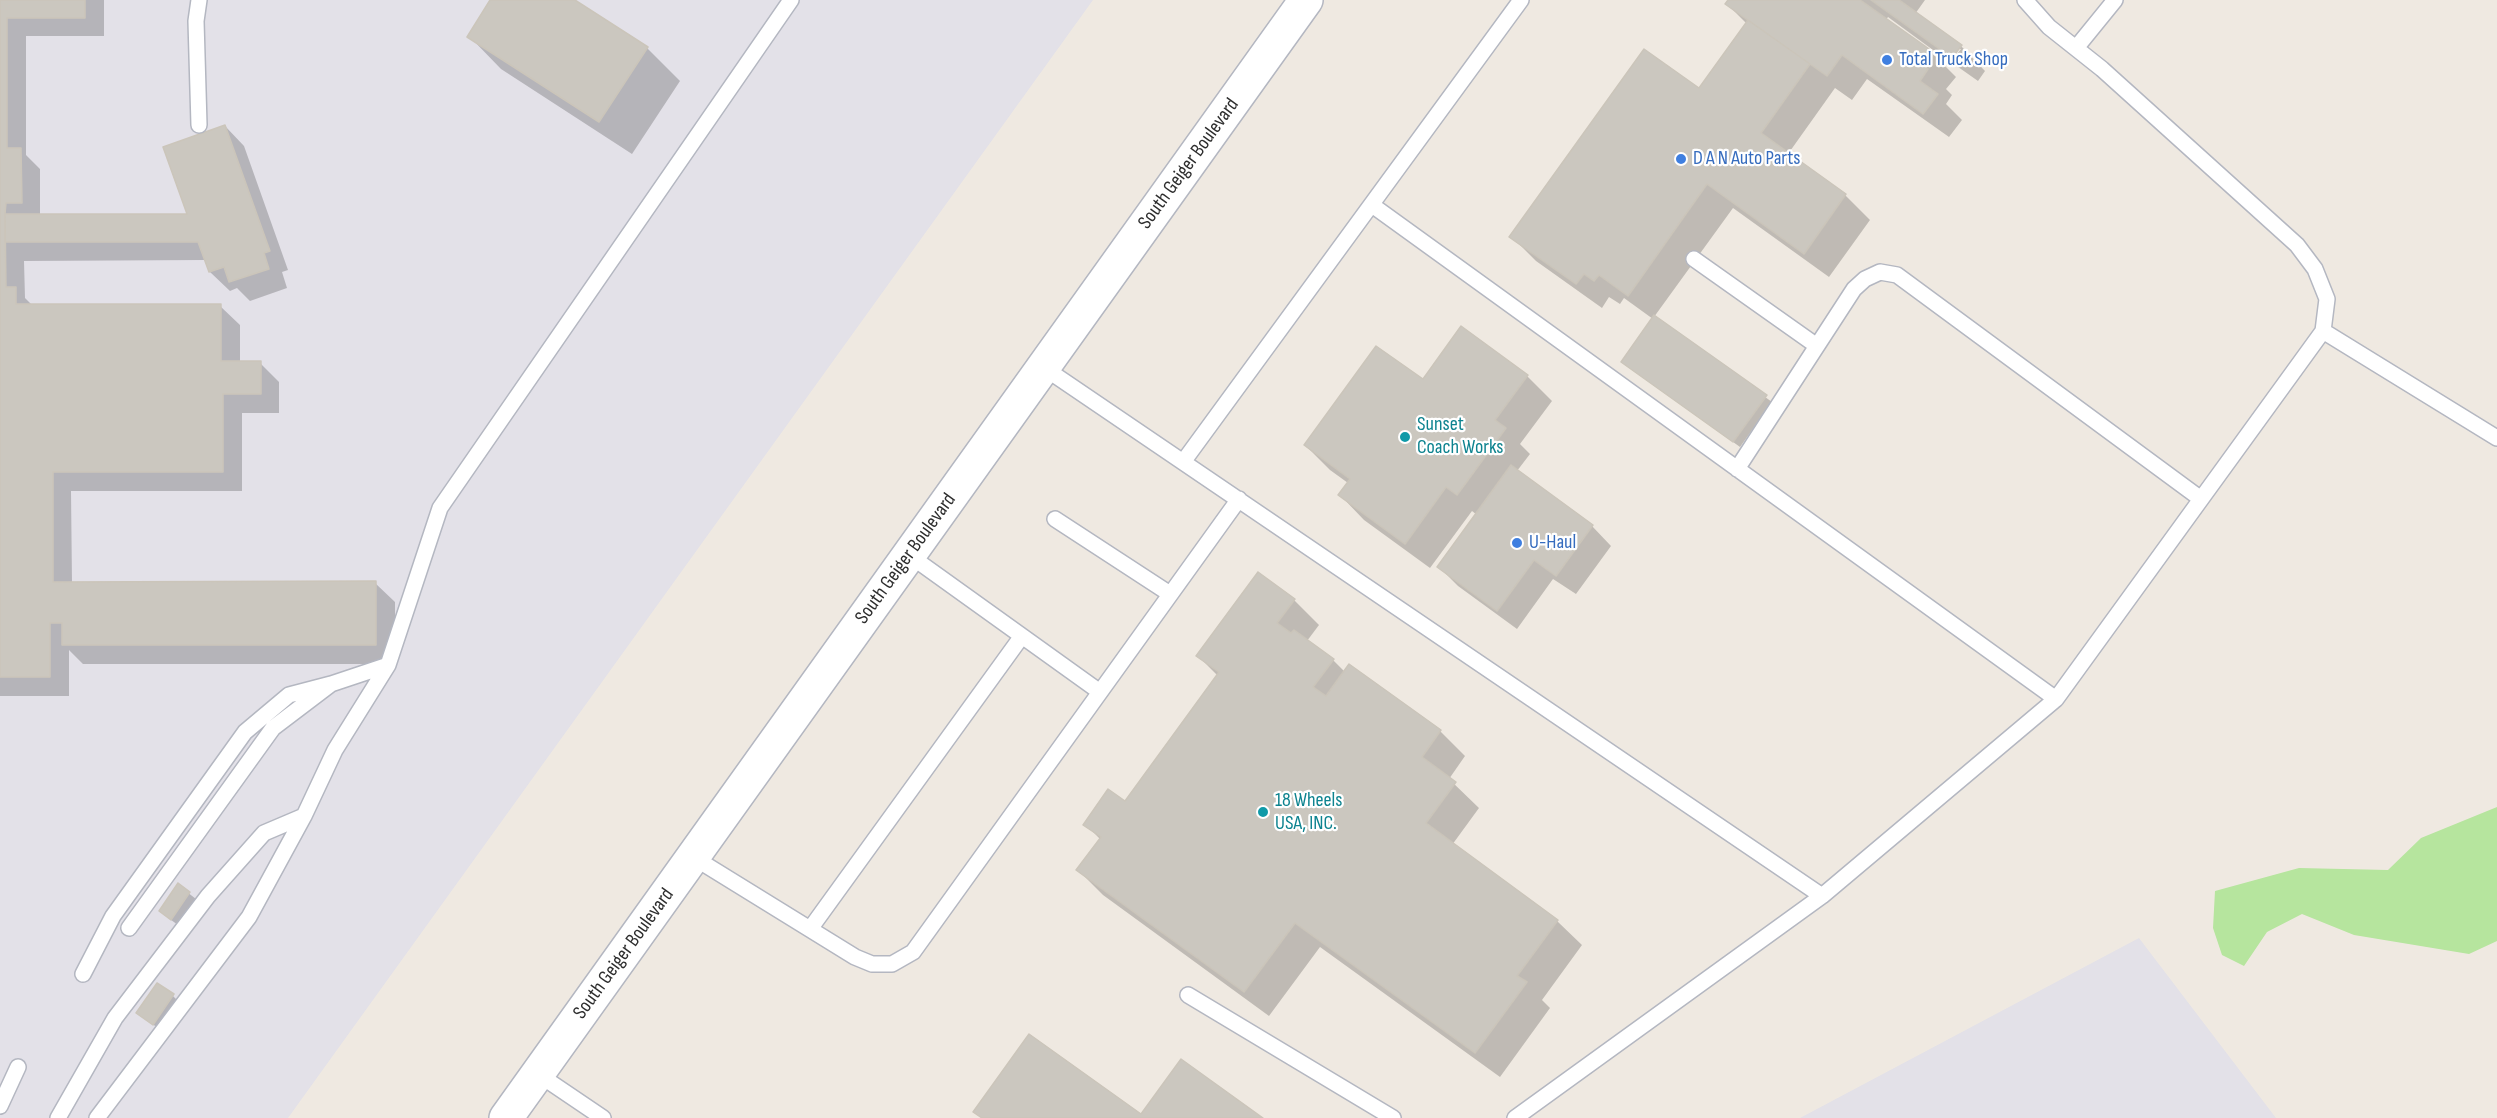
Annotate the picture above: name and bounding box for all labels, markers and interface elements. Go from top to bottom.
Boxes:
place label: Total Truck Shop [1899,48,2008,72]
marker: Total Truck Shop [1880,53,1894,67]
street label: South Geiger Boulevard [1134,94,1244,234]
place label: D A N Auto Parts [1693,147,1800,171]
marker: D A N Auto Parts [1674,152,1688,166]
place label: Sunset Coach Works [1417,413,1503,460]
marker: Sunset Coach Works [1398,430,1412,444]
street label: South Geiger Boulevard [851,489,961,629]
place label: U-Haul [1529,531,1576,555]
marker: U-Haul [1510,536,1524,550]
place label: 18 Wheels USA, INC. [1275,789,1342,836]
marker: 18 Wheels USA, INC. [1256,805,1270,819]
street label: South Geiger Boulevard [569,884,679,1024]

